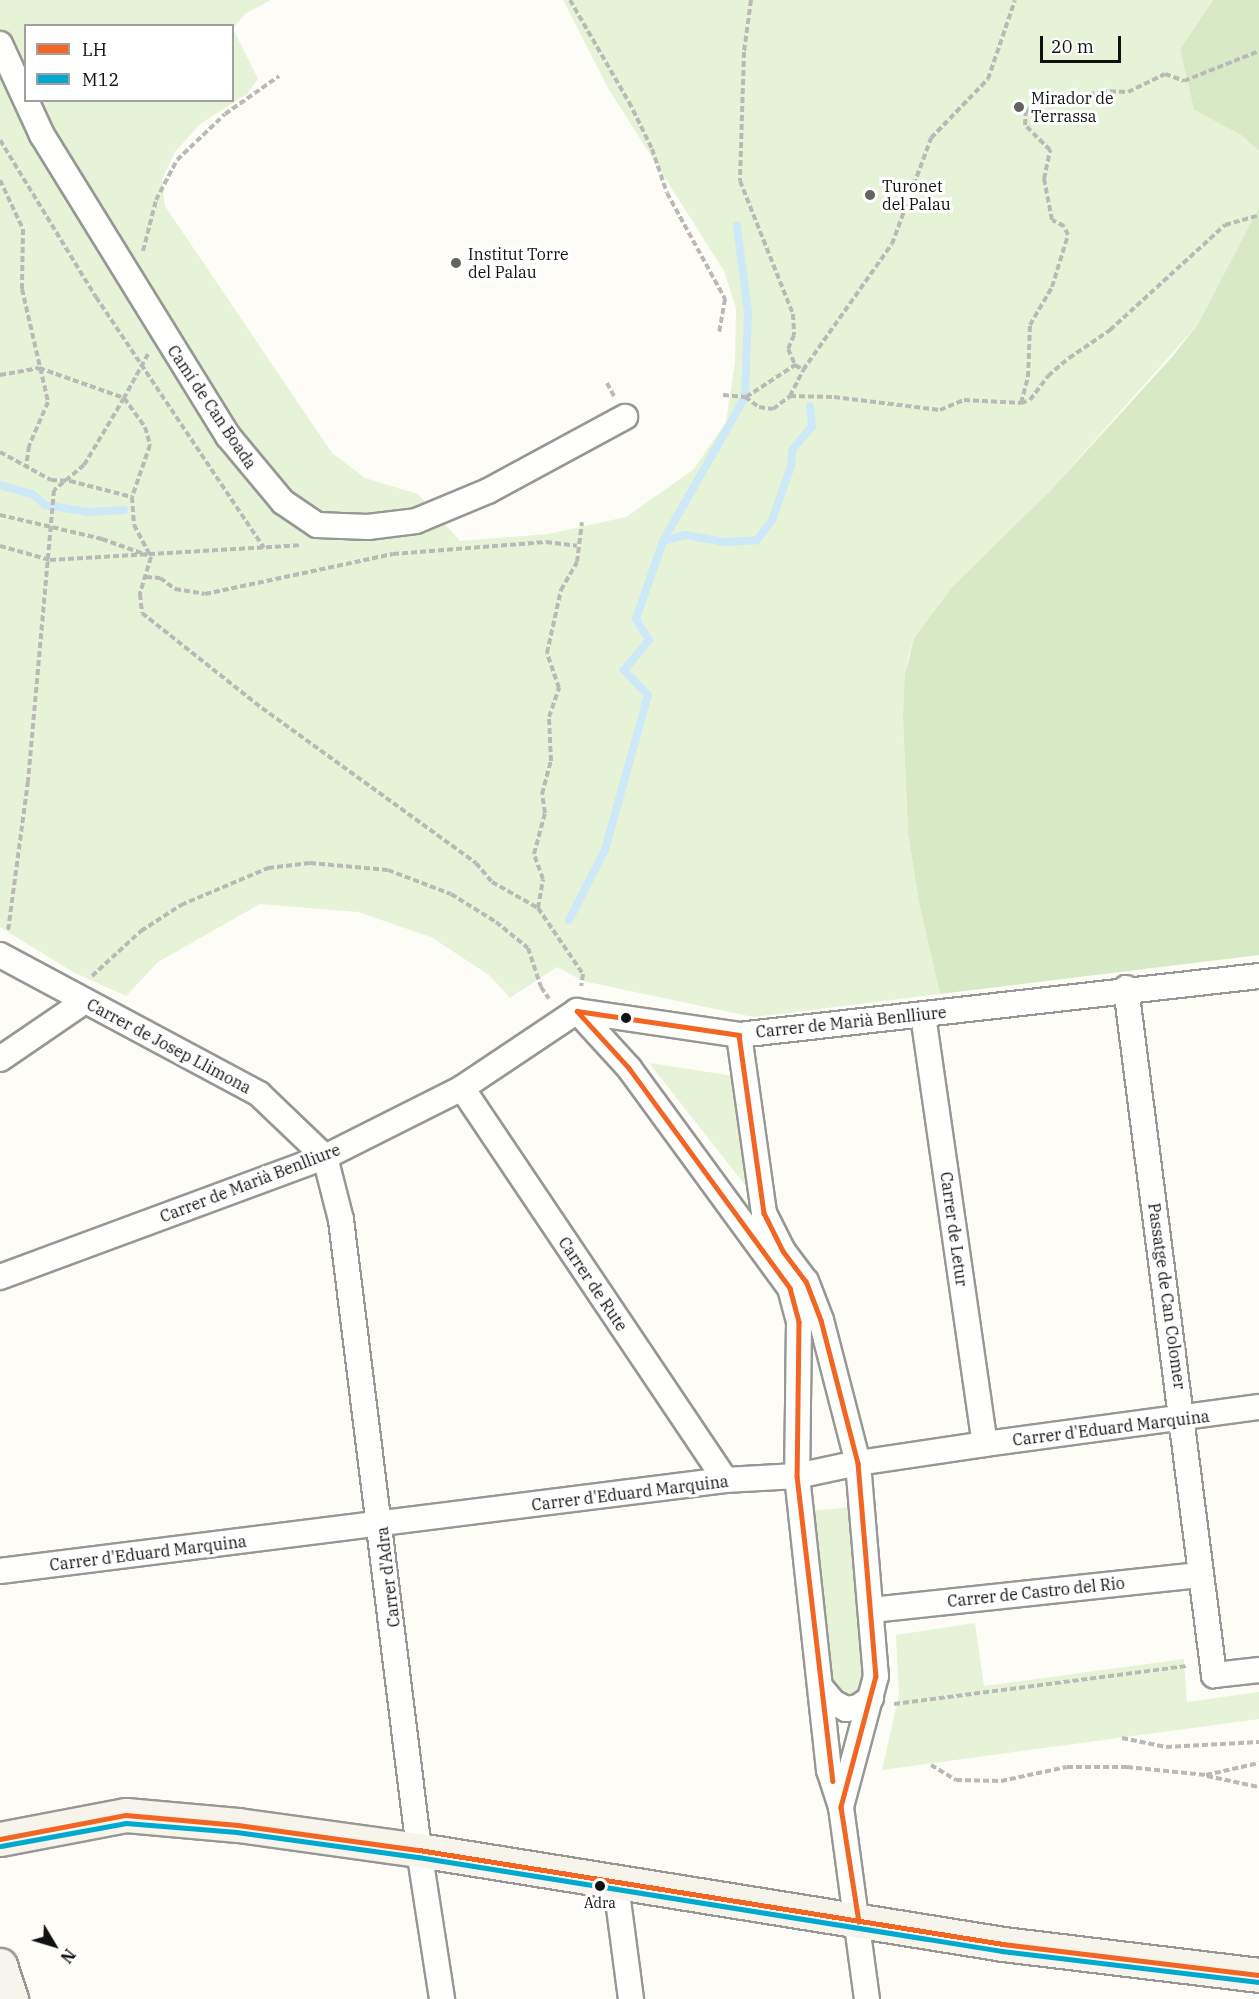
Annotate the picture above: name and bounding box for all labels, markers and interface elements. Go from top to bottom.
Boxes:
legend [24,24,234,102]
scale bar [1043,24,1124,62]
text: 20 m [1051,35,1094,58]
text: LH [82,38,107,61]
text: M12 [82,68,119,91]
place label: Mirador de Terrassa [1031,88,1114,126]
marker: Mirador de Terrassa [1012,100,1026,114]
place label: Turonet del Palau [882,176,951,214]
marker: Turonet del Palau [863,188,877,202]
place label: Institut Torre del Palau [468,244,569,282]
marker: Institut Torre del Palau [449,256,463,270]
street label: Camí de Can Boada [164,342,260,472]
street label: Carrer de Josep Llimona [84,995,254,1097]
street label: Carrer de Marià Benlliure [755,1002,947,1042]
unlabelled marker [620,1012,632,1024]
street label: Carrer de Marià Benlliure [157,1140,343,1226]
street label: Carrer de Letur [936,1171,972,1287]
street label: Passatge de Can Colomer [1144,1202,1190,1390]
street label: Carrer de Rute [554,1233,632,1335]
street label: Carrer d'Eduard Marquina [1011,1406,1211,1450]
street label: Carrer d'Eduard Marquina [530,1471,730,1515]
street label: Carrer d'Adra [372,1526,404,1628]
street label: Carrer d'Eduard Marquina [48,1531,248,1575]
street label: Carrer de Castro del Rio [946,1573,1126,1611]
marker: Adra [594,1880,606,1892]
place label: Adra [584,1895,616,1911]
north arrow [24,1915,84,1975]
text: N [56,1945,80,1967]

